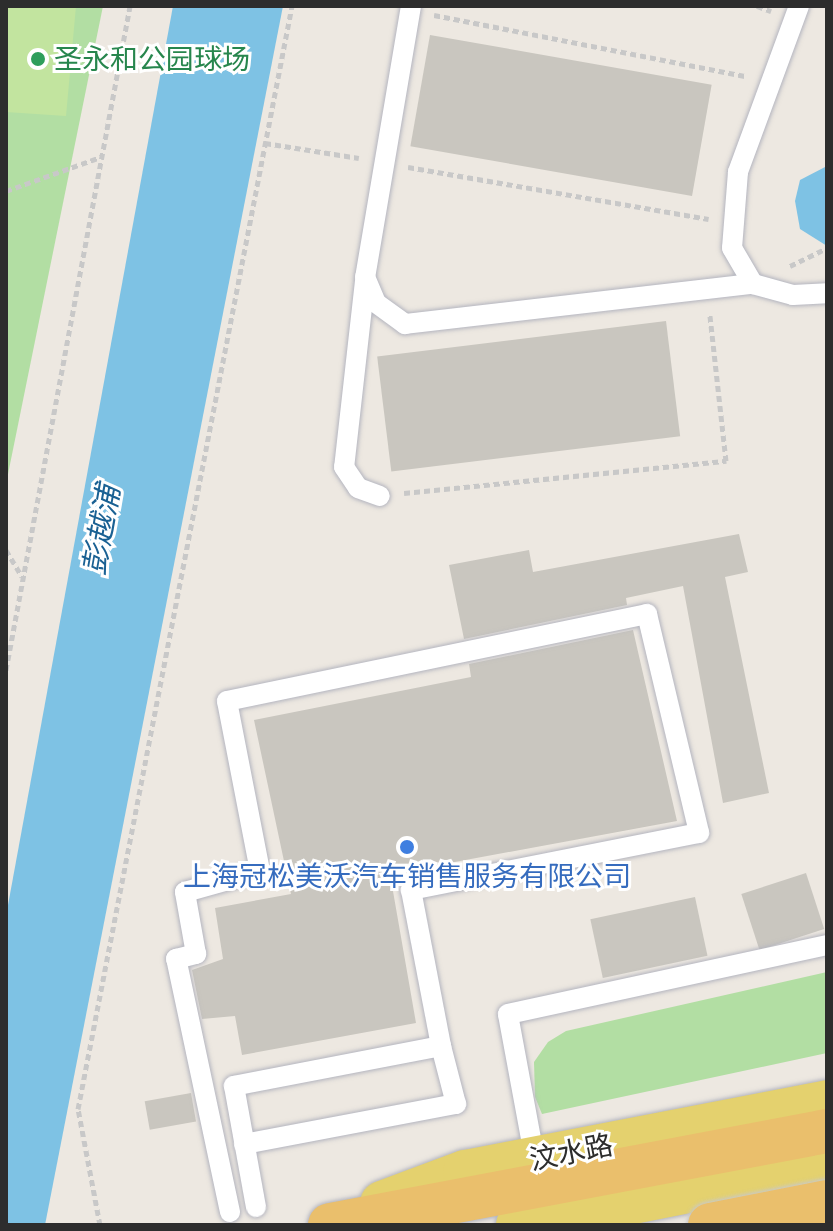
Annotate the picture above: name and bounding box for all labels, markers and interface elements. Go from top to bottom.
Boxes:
place label: 圣永和公园球场 [54,42,250,76]
marker: 圣永和公园球场 [29,50,47,68]
water label: 彭越浦 [75,483,127,577]
marker: 上海冠松美沃汽车销售服务有限公司 [398,838,416,856]
place label: 上海冠松美沃汽车销售服务有限公司 [183,859,631,893]
street label: 汶水路 [527,1127,615,1177]

